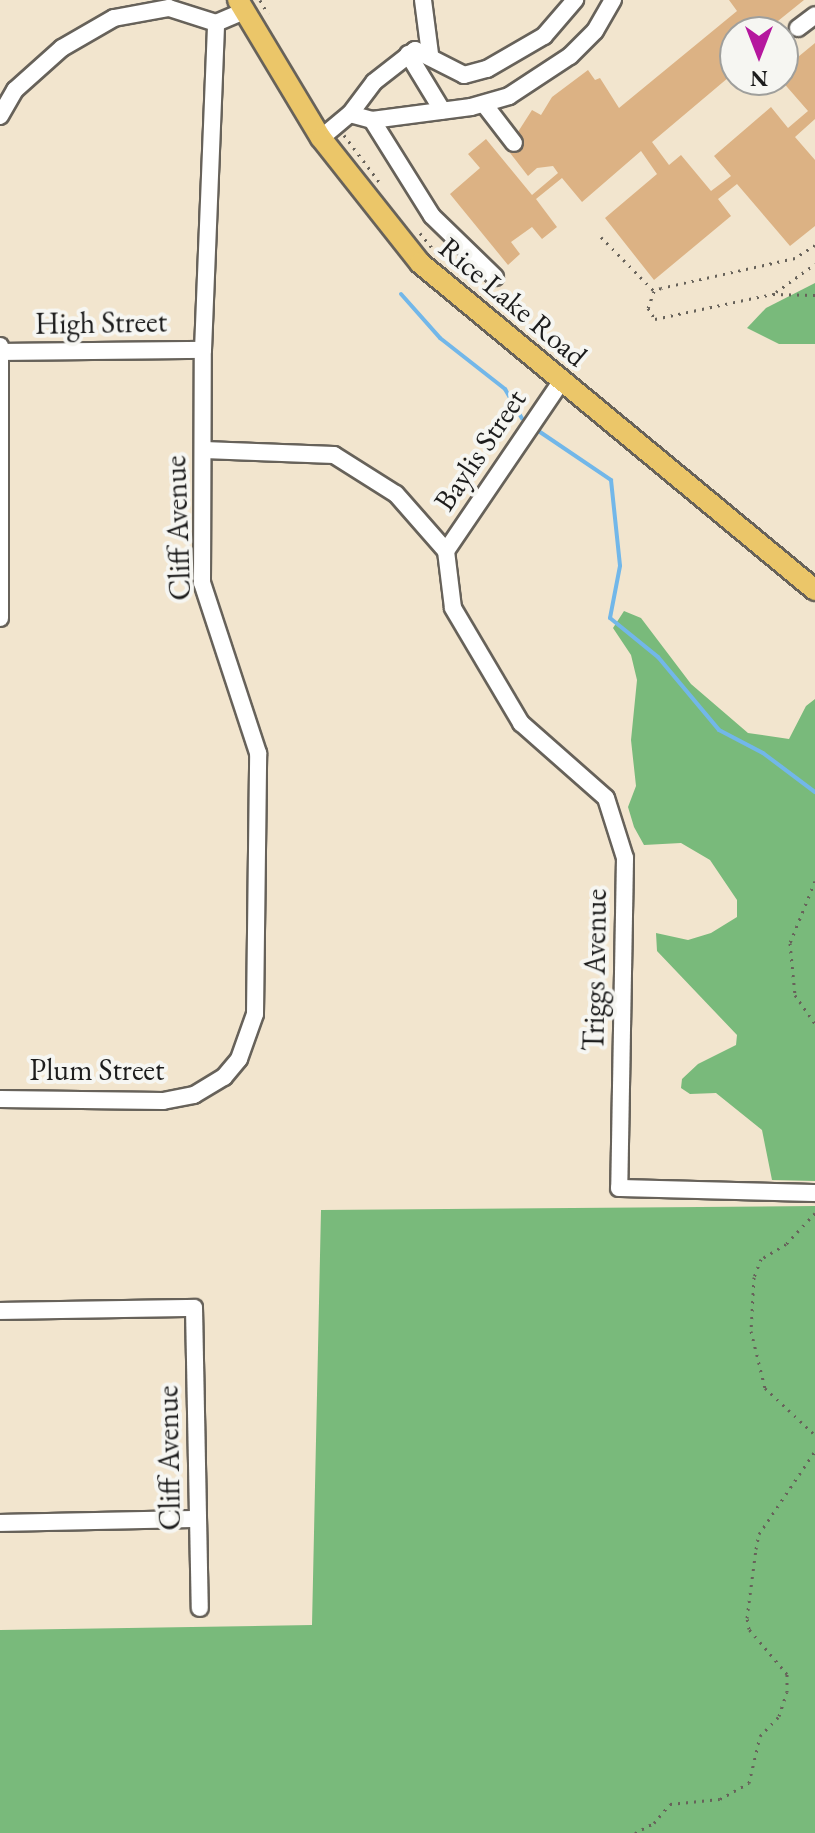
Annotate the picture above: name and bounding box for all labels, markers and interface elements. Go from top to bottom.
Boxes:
north arrow [719,16,799,96]
text: N [750,64,768,93]
street label: Rice Lake Road [432,230,594,374]
street label: High Street [35,304,167,342]
street label: Baylis Street [426,382,534,518]
street label: Cliff Avenue [157,455,199,601]
street label: Triggs Avenue [576,889,614,1051]
street label: Plum Street [30,1052,164,1088]
street label: Cliff Avenue [150,1385,188,1531]

